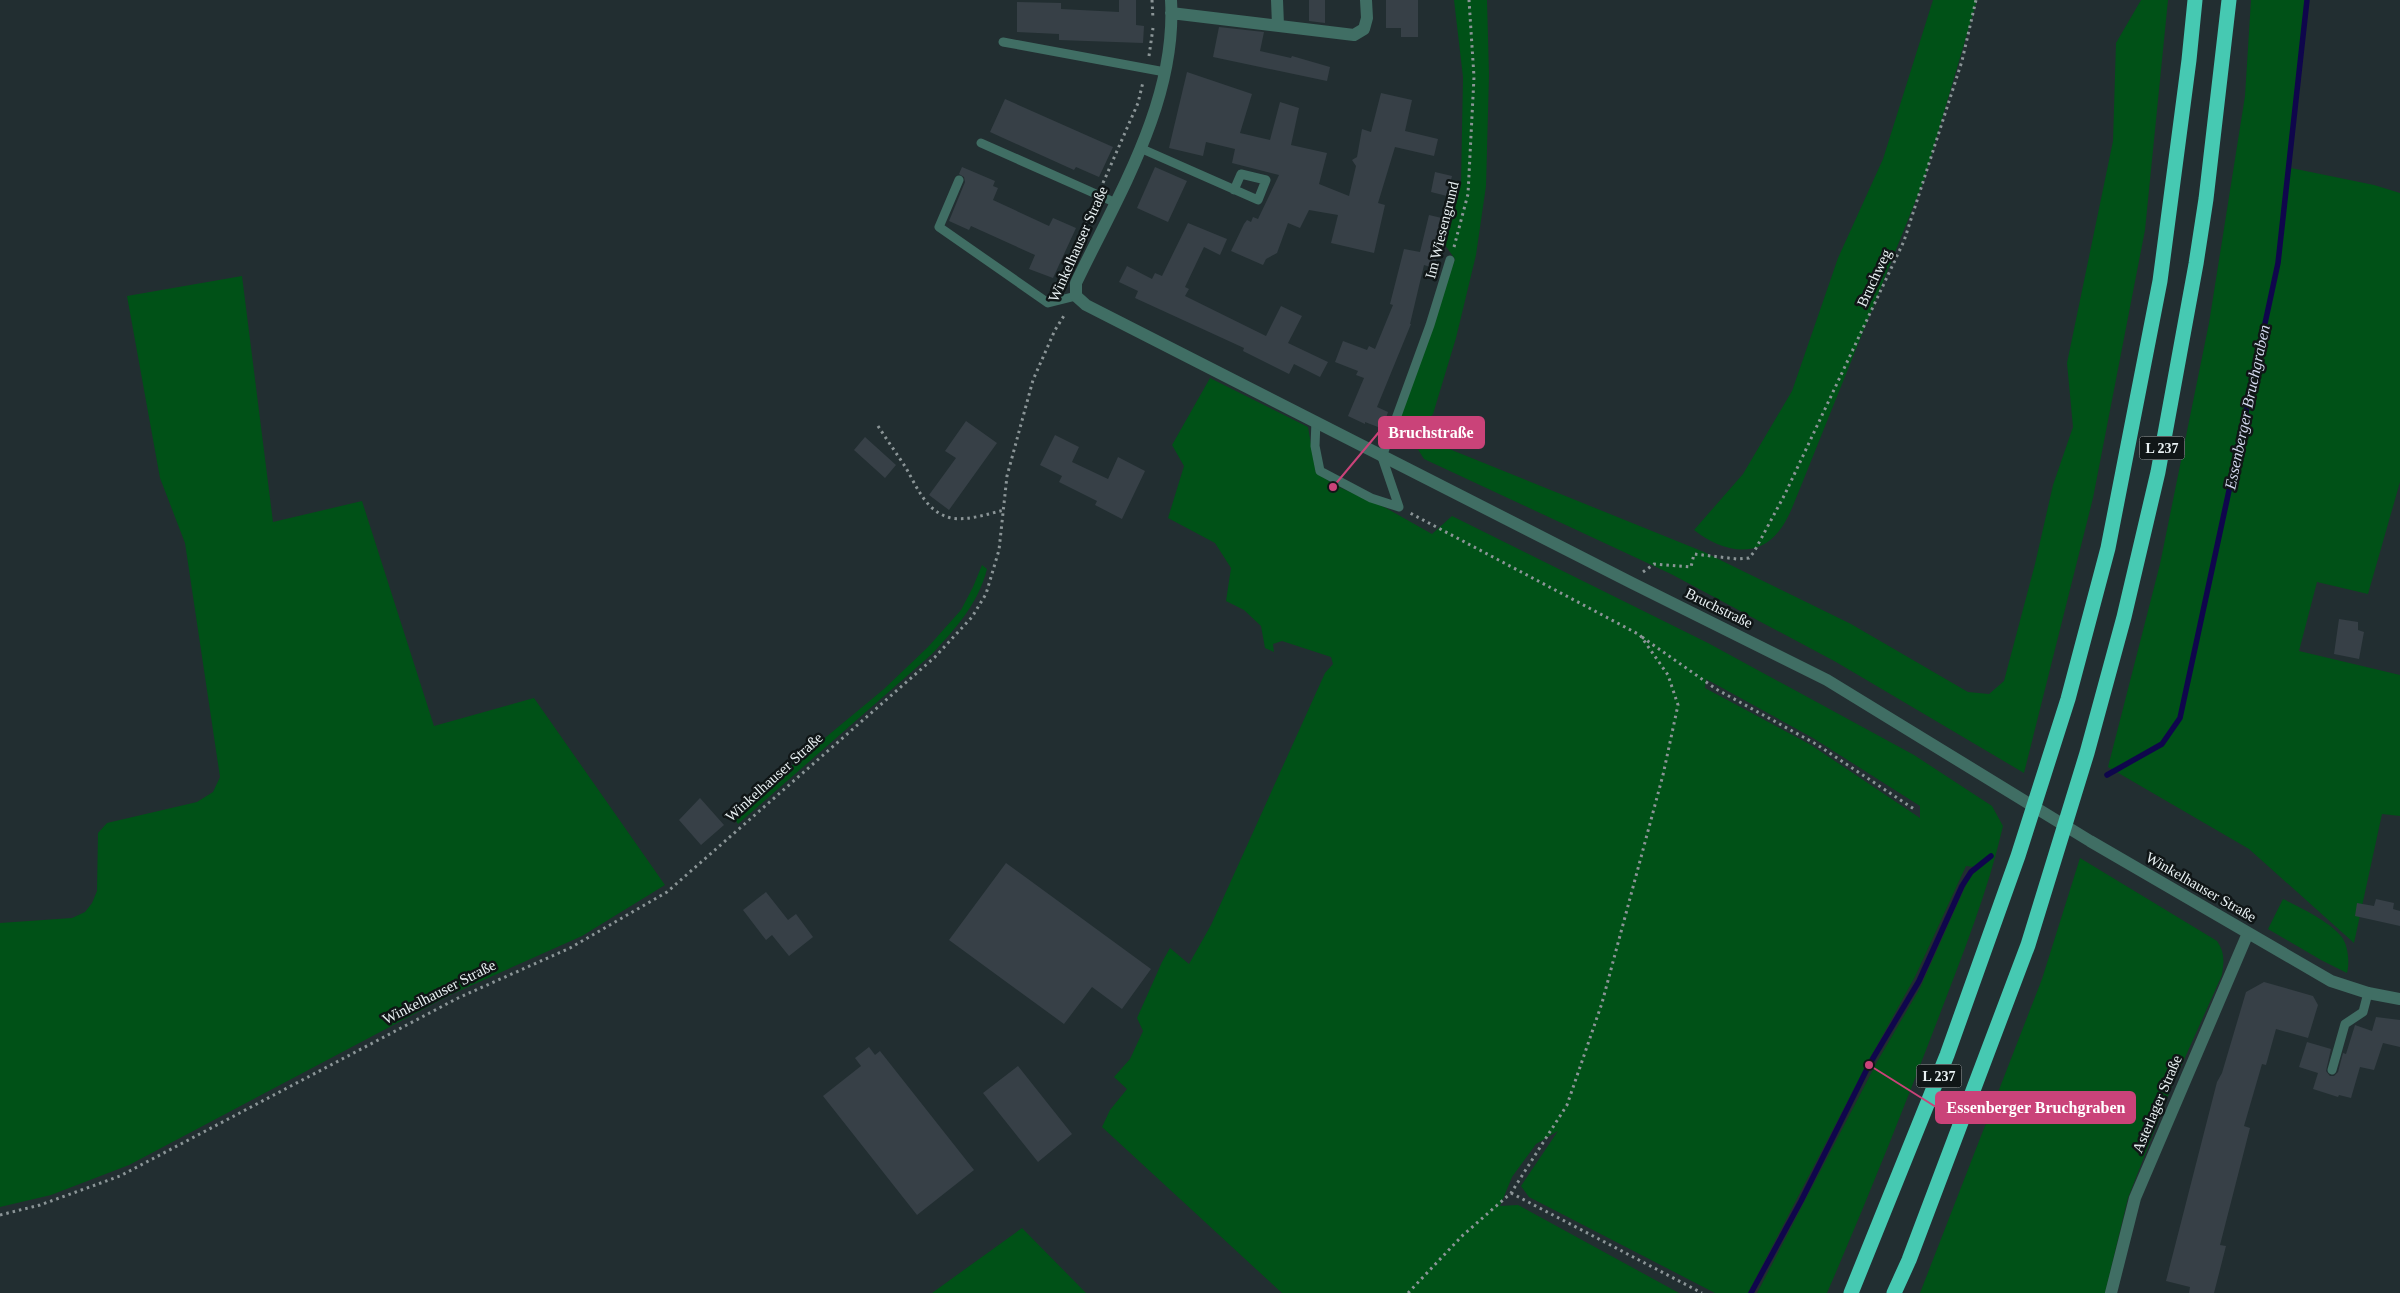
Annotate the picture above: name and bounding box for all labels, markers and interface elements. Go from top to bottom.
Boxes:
street label: Im Wiesengrund [1422,179,1462,280]
street label: Winkelhauser Straße [1045,183,1111,304]
street label: Bruchweg [1854,246,1894,309]
water label: Essenberger Bruchgraben [2221,323,2274,492]
callout: Bruchstraße [1379,417,1484,448]
text: Bruchstraße [1388,424,1474,441]
road number: L 237 [2140,436,2184,459]
street label: Bruchstraße [1683,585,1755,631]
street label: Winkelhauser Straße [722,729,826,825]
street label: Winkelhauser Straße [2143,849,2259,925]
street label: Winkelhauser Straße [380,956,499,1027]
street label: Asterlager Straße [2129,1052,2185,1155]
road number: L 237 [1916,1064,1962,1088]
callout: Essenberger Bruchgraben [1936,1092,2135,1123]
text: Essenberger Bruchgraben [1947,1099,2126,1117]

